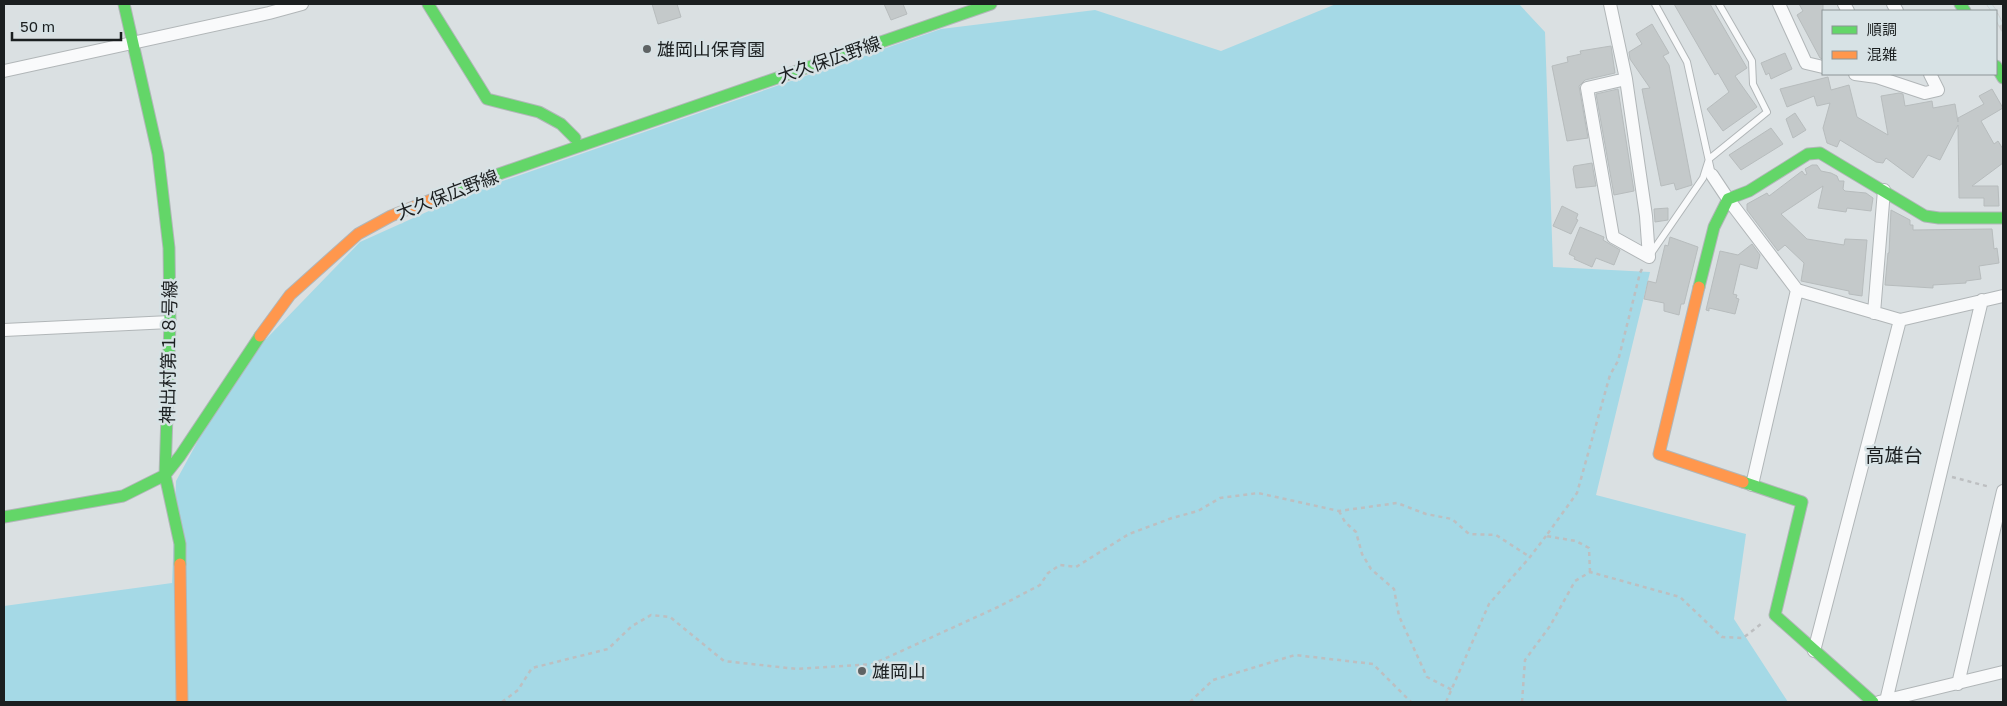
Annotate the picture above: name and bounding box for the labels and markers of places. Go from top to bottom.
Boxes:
place label: 雄岡山保育園 [657,38,765,60]
marker: 雄岡山保育園 [641,43,653,55]
place label: 雄岡山 [872,660,926,682]
marker: 雄岡山 [856,665,868,677]

